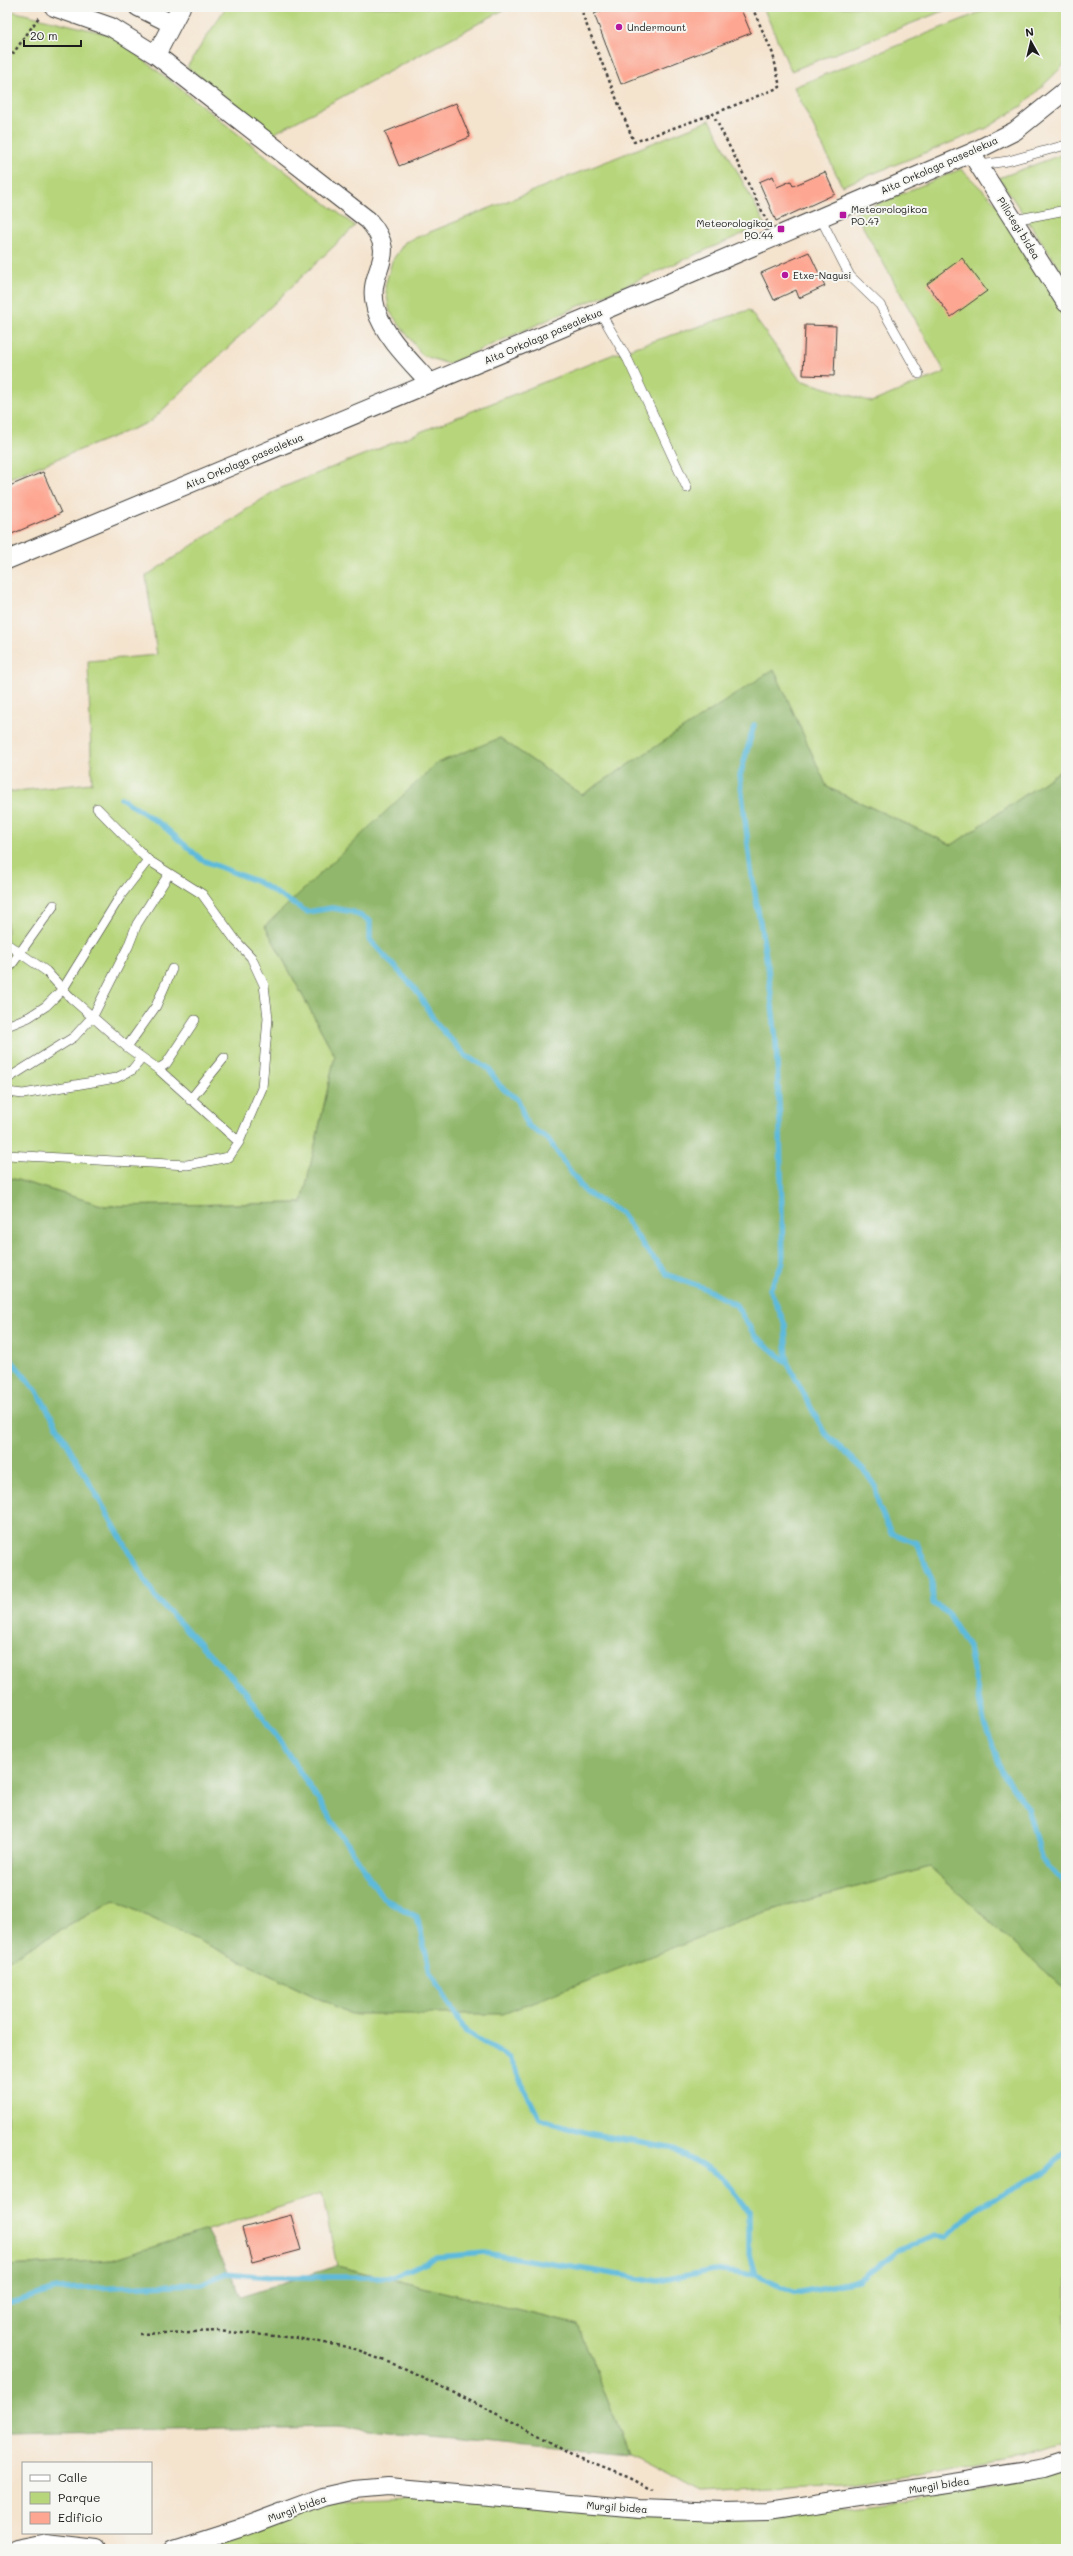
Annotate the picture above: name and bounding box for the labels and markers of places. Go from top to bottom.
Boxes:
place label: Undermount [627,20,686,34]
marker: Undermount [614,22,624,32]
place label: Meteorologikoa PO.47 [851,202,927,228]
marker: Meteorologikoa PO.47 [838,210,848,220]
place label: Meteorologikoa PO.44 [697,216,773,242]
marker: Meteorologikoa PO.44 [776,224,786,234]
place label: Etxe-Nagusi [793,268,851,282]
marker: Etxe-Nagusi [780,270,790,280]

